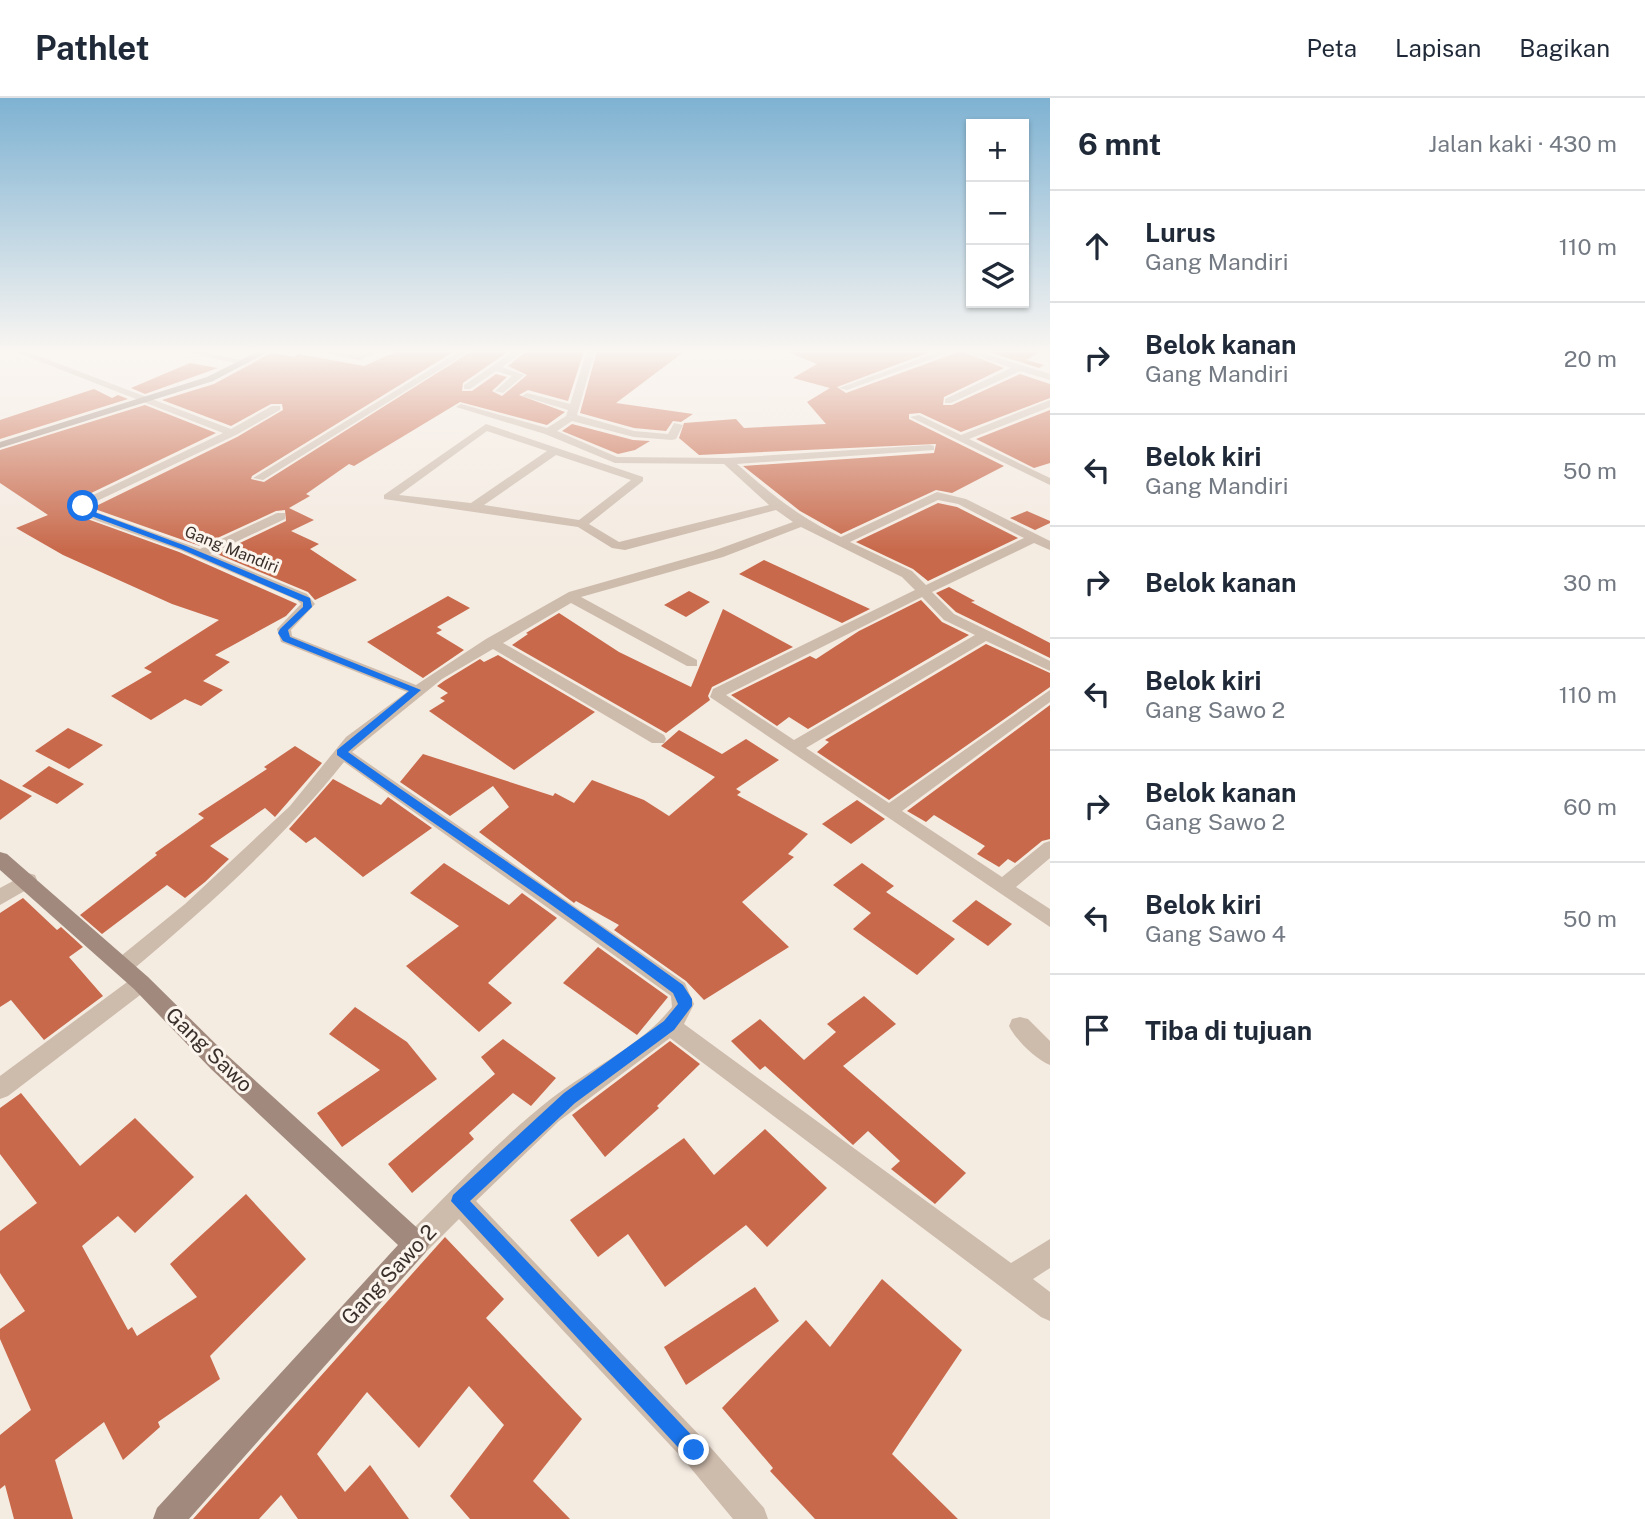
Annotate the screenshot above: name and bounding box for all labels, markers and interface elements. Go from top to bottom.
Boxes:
text: Pathlet [35,29,150,67]
text: Peta [1306,34,1357,62]
text: Lapisan [1395,34,1481,62]
text: Bagikan [1519,34,1610,62]
map controls [966,119,1029,308]
button: + [966,119,1029,182]
text: 6 mnt [1078,126,1161,162]
text: Jalan kaki · 430 m [1428,130,1617,157]
button: − [966,182,1029,245]
text: Lurus [1145,217,1216,248]
icon: ahead [1078,227,1116,265]
text: 110 m [1559,233,1617,260]
button: layers [966,245,1029,308]
text: Gang Mandiri [1145,248,1288,275]
text: Belok kanan [1145,329,1296,360]
icon: right [1078,339,1116,377]
text: 20 m [1564,345,1617,372]
text: Gang Mandiri [1145,360,1288,387]
text: Belok kiri [1145,441,1261,472]
icon: left [1078,451,1116,489]
text: 50 m [1563,457,1617,484]
text: Gang Mandiri [1145,472,1288,499]
route start [67,490,98,521]
street label: Gang Mandiri [182,522,282,577]
icon: right [1078,563,1116,601]
text: Belok kanan [1145,567,1296,598]
text: 30 m [1563,569,1617,596]
text: Belok kiri [1145,665,1261,696]
icon: left [1078,675,1116,713]
text: 110 m [1559,681,1617,708]
text: Gang Sawo 2 [1145,696,1285,723]
text: Belok kanan [1145,777,1296,808]
icon: right [1078,787,1116,825]
text: 60 m [1563,793,1617,820]
text: Gang Sawo 2 [1145,808,1285,835]
text: Belok kiri [1145,889,1261,920]
icon: left [1078,899,1116,937]
text: 50 m [1563,905,1617,932]
text: Gang Sawo 4 [1145,920,1286,947]
street label: Gang Sawo [161,1002,258,1097]
icon: arrive [1078,1011,1116,1049]
text: Tiba di tujuan [1145,1015,1312,1046]
street label: Gang Sawo 2 [336,1219,441,1330]
route end [678,1434,709,1465]

